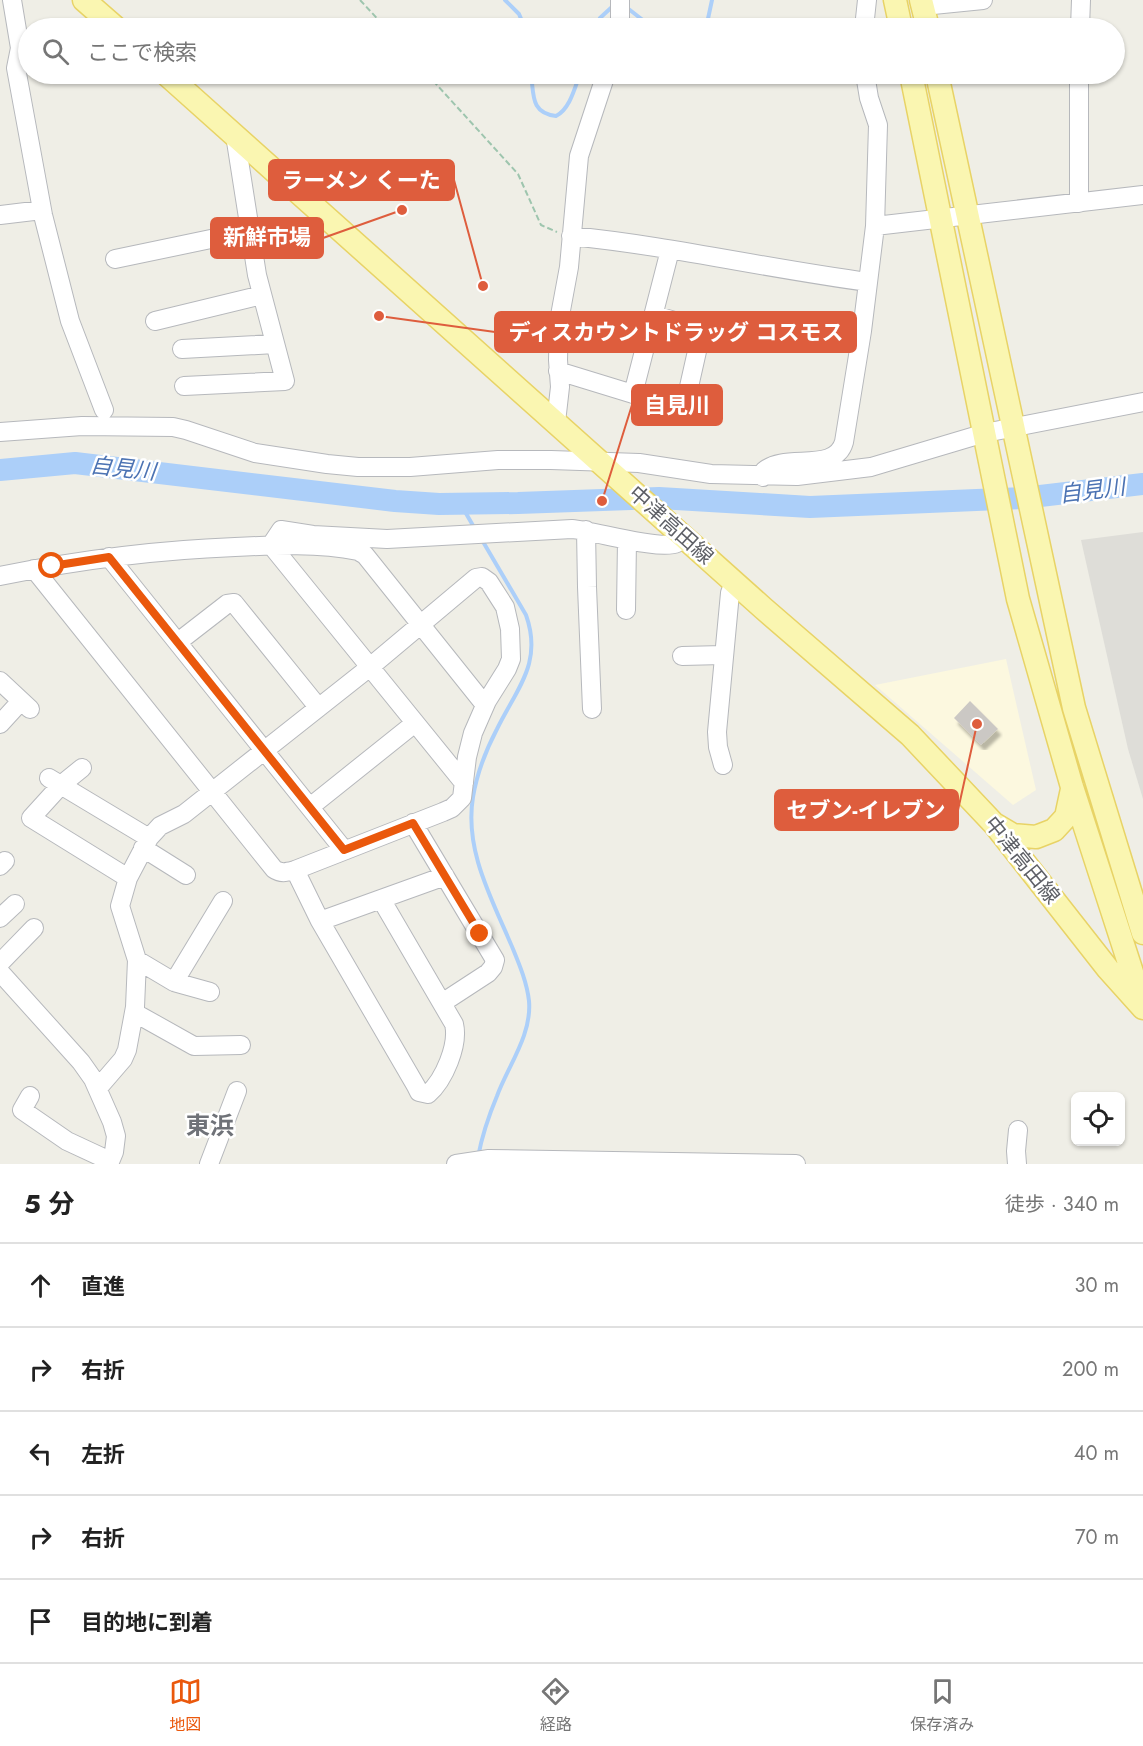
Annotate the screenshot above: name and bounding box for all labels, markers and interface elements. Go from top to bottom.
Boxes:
search box [18,18,1125,84]
icon: search [39,35,72,68]
text: ここで検索 [87,36,197,68]
callout: ラーメン くーた [269,160,454,200]
text: ラーメン くーた [281,164,441,196]
callout: 新鮮市場 [211,218,323,258]
text: 新鮮市場 [223,221,311,253]
callout: ディスカウントドラッグ コスモス [495,312,856,352]
text: ディスカウントドラッグ コスモス [508,316,844,348]
callout: 自見川 [632,385,722,425]
text: 自見川 [644,389,710,421]
water label: 自見川 [89,449,159,488]
water label: 自見川 [1057,470,1129,510]
street label: 中津高田線 [622,479,720,571]
route start [38,552,64,578]
callout: セブン-イレブン [775,790,958,830]
text: セブン-イレブン [787,794,945,826]
street label: 中津高田線 [977,810,1067,910]
route end [466,920,492,946]
map controls [1071,1092,1125,1146]
button: locate [1071,1092,1125,1146]
district label: 東浜 [186,1108,234,1143]
text: 5 分 [24,1185,75,1223]
text: 徒歩 · 340 m [1005,1190,1119,1219]
icon: ahead [24,1269,57,1302]
text: 直進 [81,1270,125,1302]
text: 30 m [1074,1271,1119,1300]
icon: right [24,1353,57,1386]
text: 右折 [81,1354,125,1386]
text: 200 m [1062,1355,1119,1384]
icon: left [24,1437,57,1470]
text: 左折 [81,1438,125,1470]
text: 40 m [1074,1439,1119,1468]
icon: right [24,1521,57,1554]
text: 右折 [81,1522,125,1554]
text: 70 m [1075,1523,1119,1552]
icon: arrive [24,1605,57,1638]
text: 目的地に到着 [81,1606,213,1638]
tab: 地図 [169,1675,202,1736]
tab: 経路 [539,1675,572,1736]
tab: 保存済み [910,1675,974,1736]

